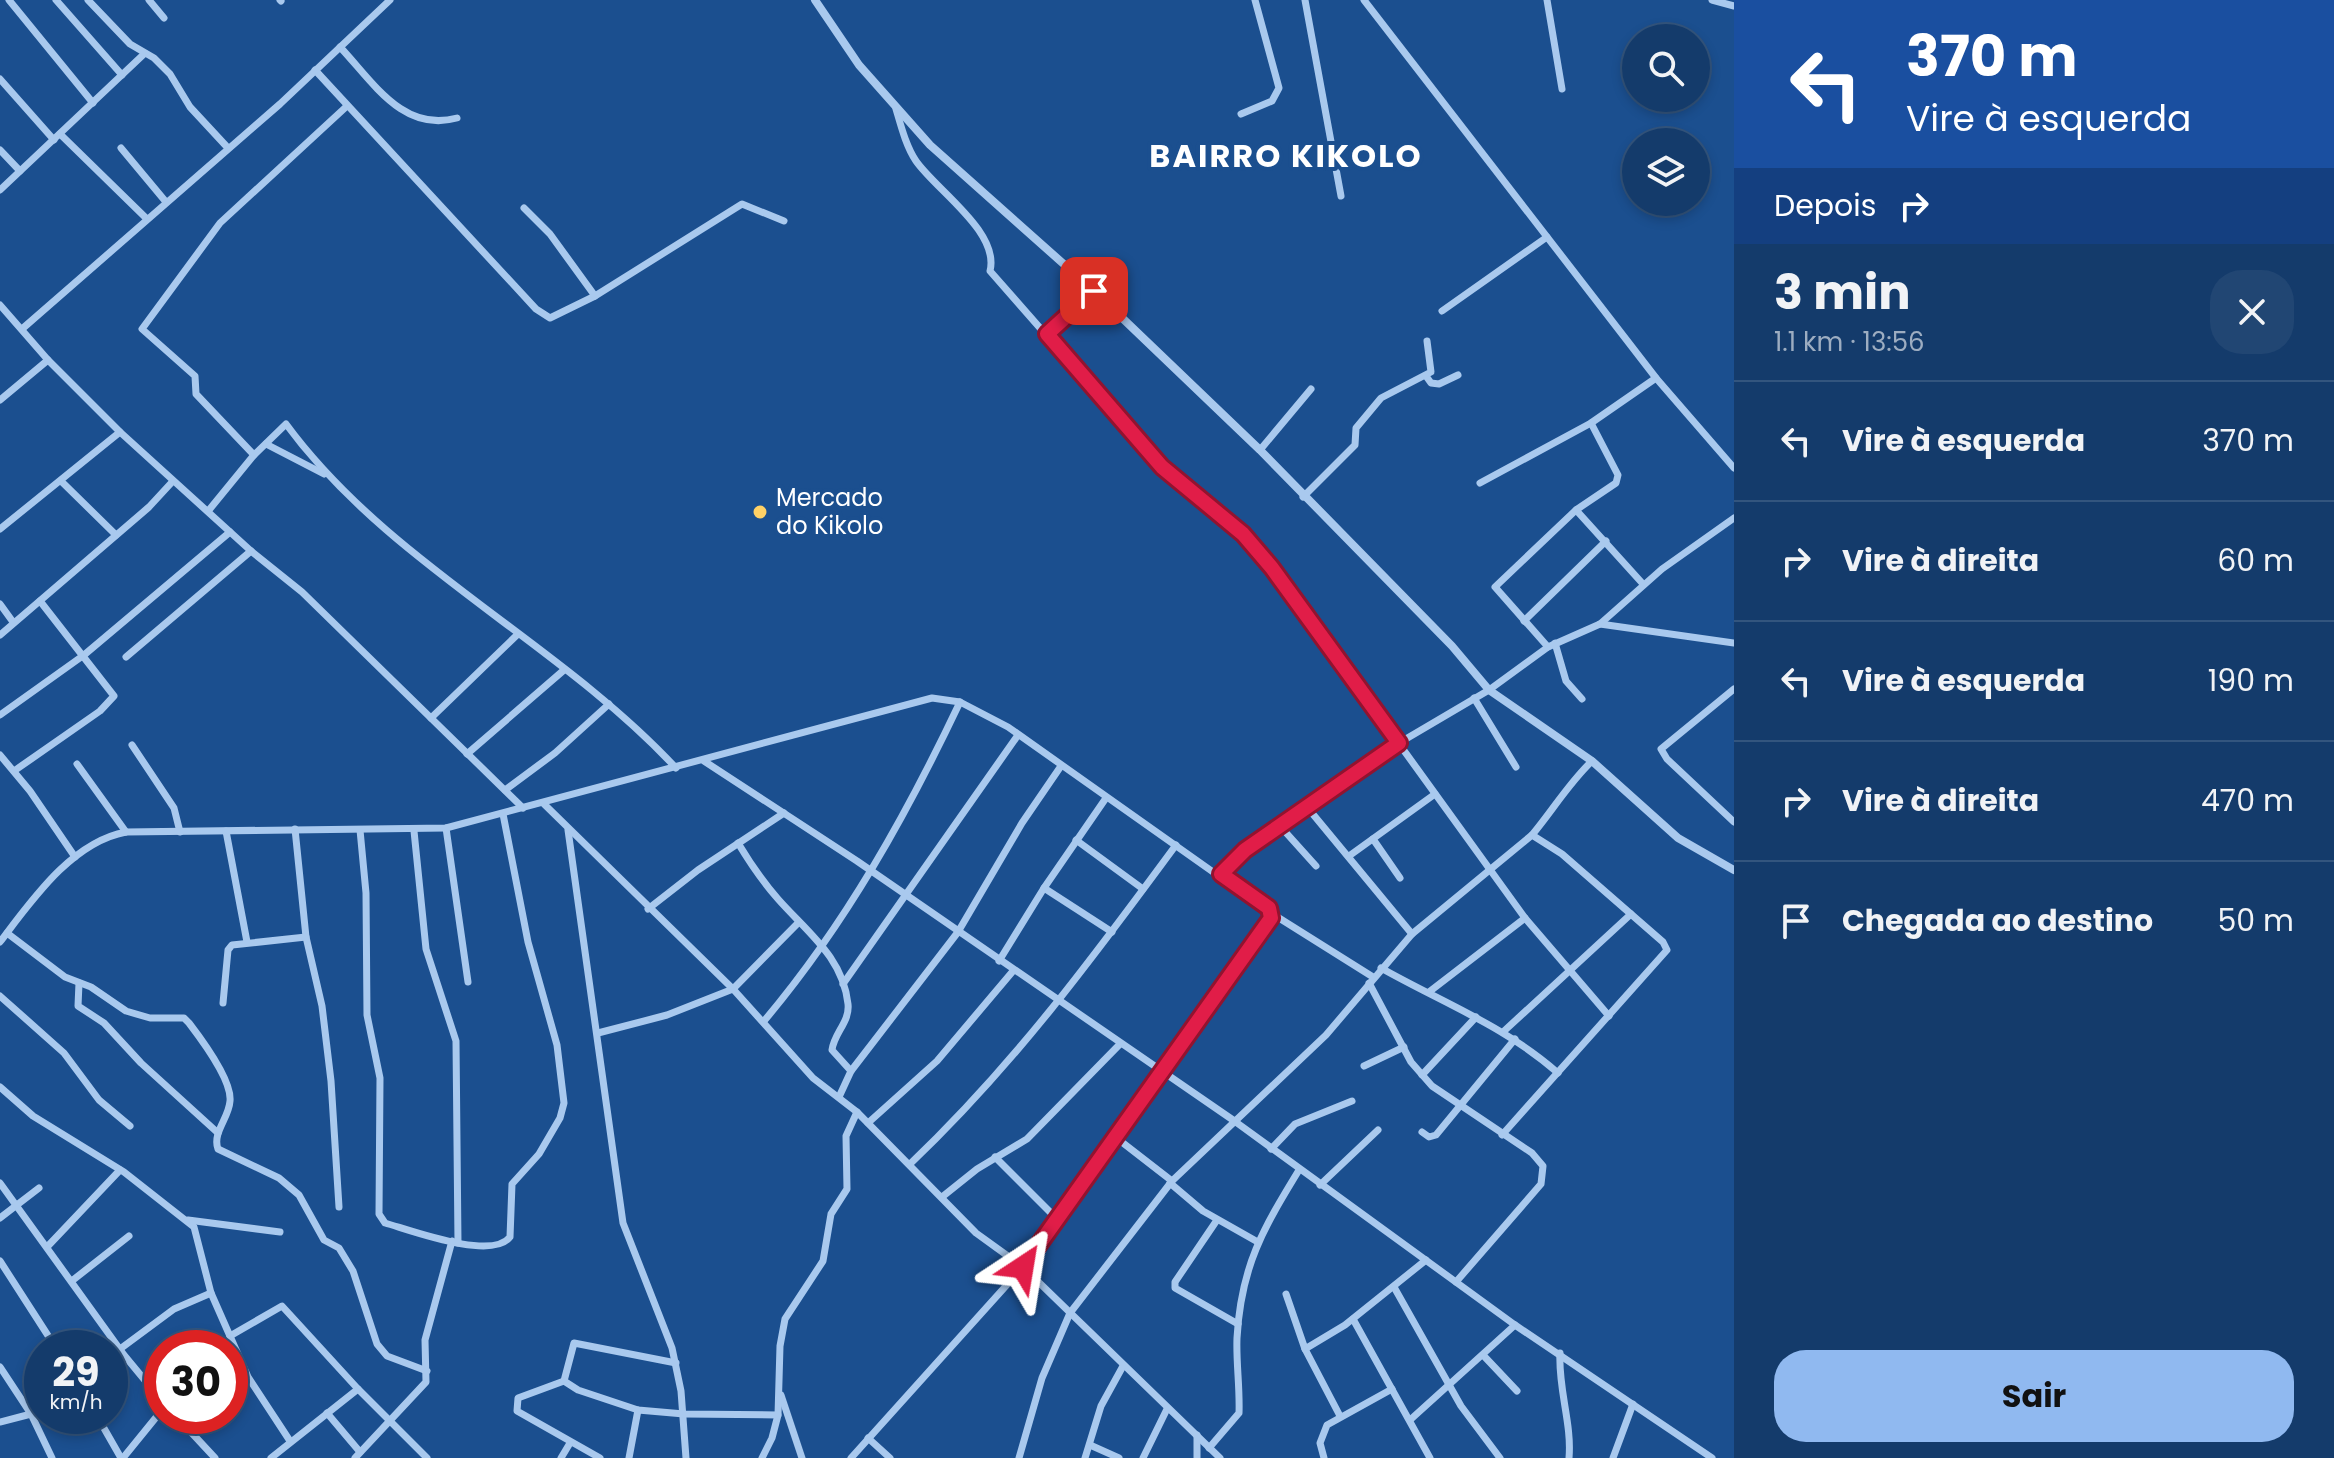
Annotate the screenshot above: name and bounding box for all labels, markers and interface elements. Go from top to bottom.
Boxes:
text: 370 m [1906,17,2078,96]
map controls [1622,24,1710,216]
button: search [1622,24,1710,112]
icon: left [1774,32,1878,136]
text: Vire à esquerda [1906,93,2191,144]
button: layers [1622,128,1710,216]
district label: BAIRRO KIKOLO [1149,133,1423,178]
text: Depois [1774,184,1876,227]
icon: right [1892,184,1936,228]
pin [1060,257,1128,325]
text: 3 min [1774,259,1911,326]
icon: arrive [1072,269,1116,313]
button: close [2210,270,2294,354]
text: 1.1 km · 13:56 [1774,324,1925,360]
icon: left [1774,419,1818,463]
text: Vire à esquerda [1842,419,2085,462]
text: 370 m [2202,419,2294,462]
place label: Mercado do Kikolo [776,481,883,542]
marker: Mercado do Kikolo [751,503,769,521]
icon: right [1774,539,1818,583]
text: Vire à direita [1842,539,2039,582]
text: 60 m [2217,539,2294,582]
icon: left [1774,659,1818,703]
text: Vire à esquerda [1842,659,2085,702]
text: 190 m [2208,659,2294,702]
icon: right [1774,779,1818,823]
text: Vire à direita [1842,779,2039,822]
text: 470 m [2201,779,2294,822]
icon: arrive [1774,899,1818,943]
text: Chegada ao destino [1842,899,2153,942]
text: 50 m [2217,899,2294,942]
position arrow [981,1225,1065,1309]
speed limit sign: 30 [144,1330,248,1434]
text: 29 [52,1344,100,1400]
button: Sair [1774,1350,2294,1442]
text: km/h [49,1388,103,1416]

